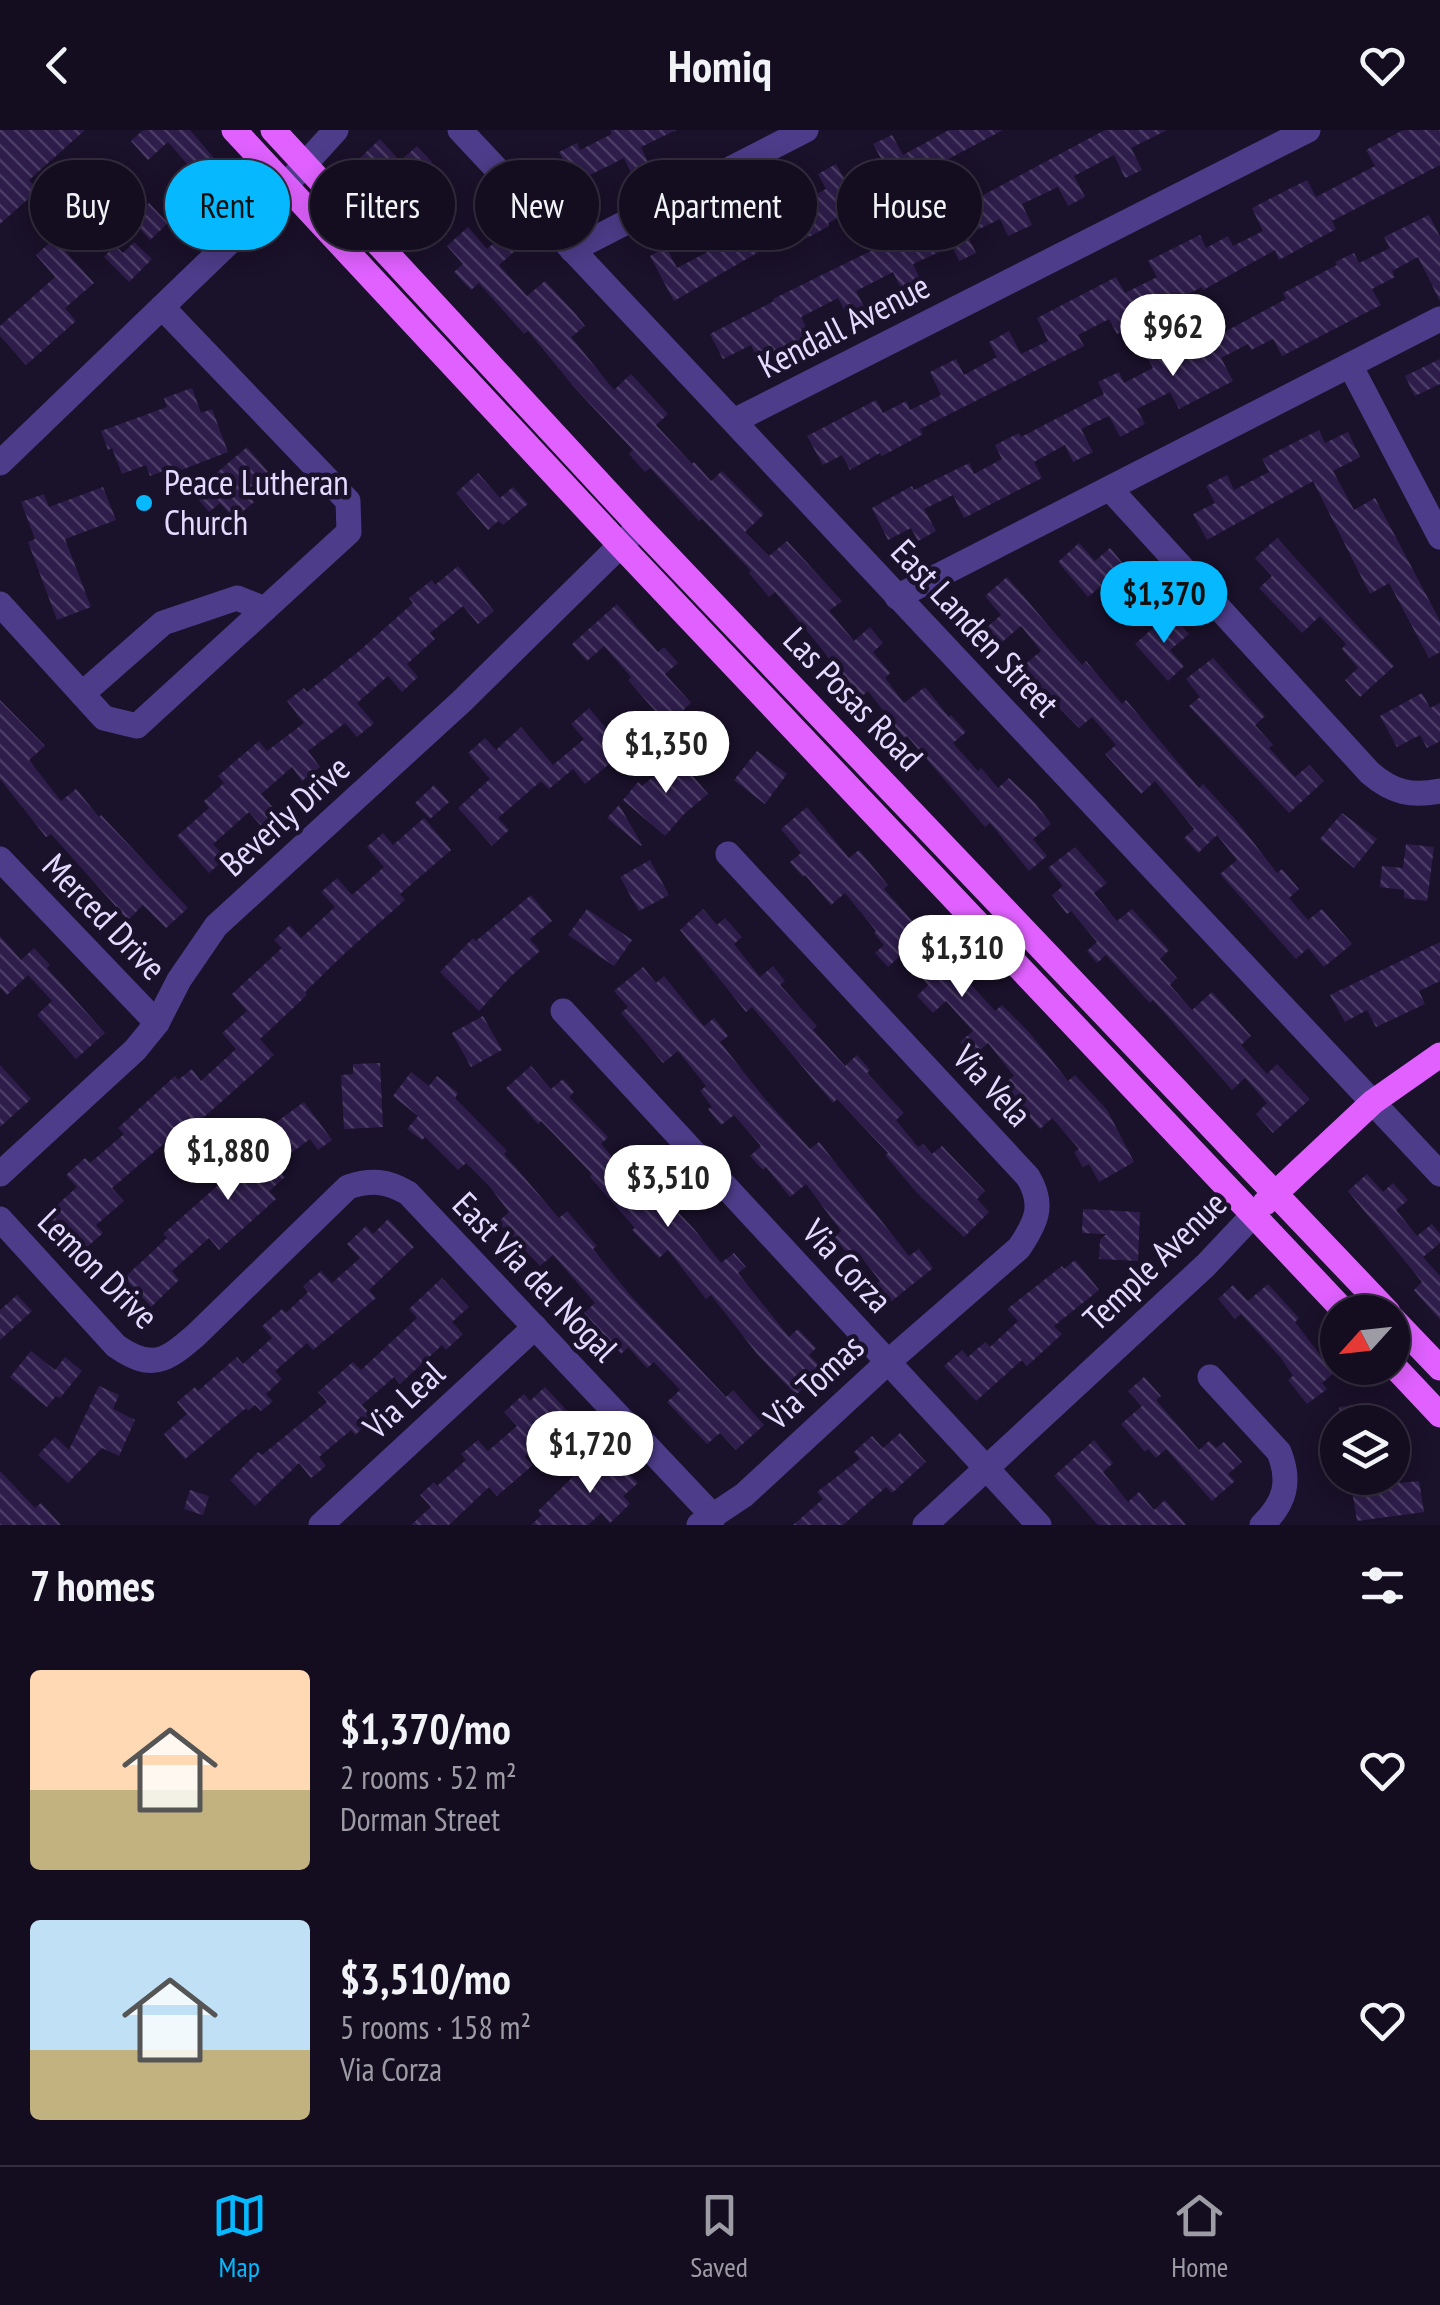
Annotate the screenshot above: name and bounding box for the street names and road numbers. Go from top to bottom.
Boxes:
street label: Kendall Avenue [750,262,937,388]
street label: East Landen Street [882,529,1070,726]
street label: Las Posas Road [774,617,933,780]
street label: Beverly Drive [210,745,359,886]
street label: Merced Drive [33,843,176,989]
street label: Via Vela [943,1034,1042,1136]
street label: Temple Avenue [1073,1180,1236,1340]
street label: East Via del Nogal [443,1182,628,1371]
street label: Lemon Drive [29,1198,169,1338]
street label: Via Corza [792,1208,903,1322]
street label: Via Tomas [753,1323,873,1440]
street label: Via Leal [352,1350,454,1449]

